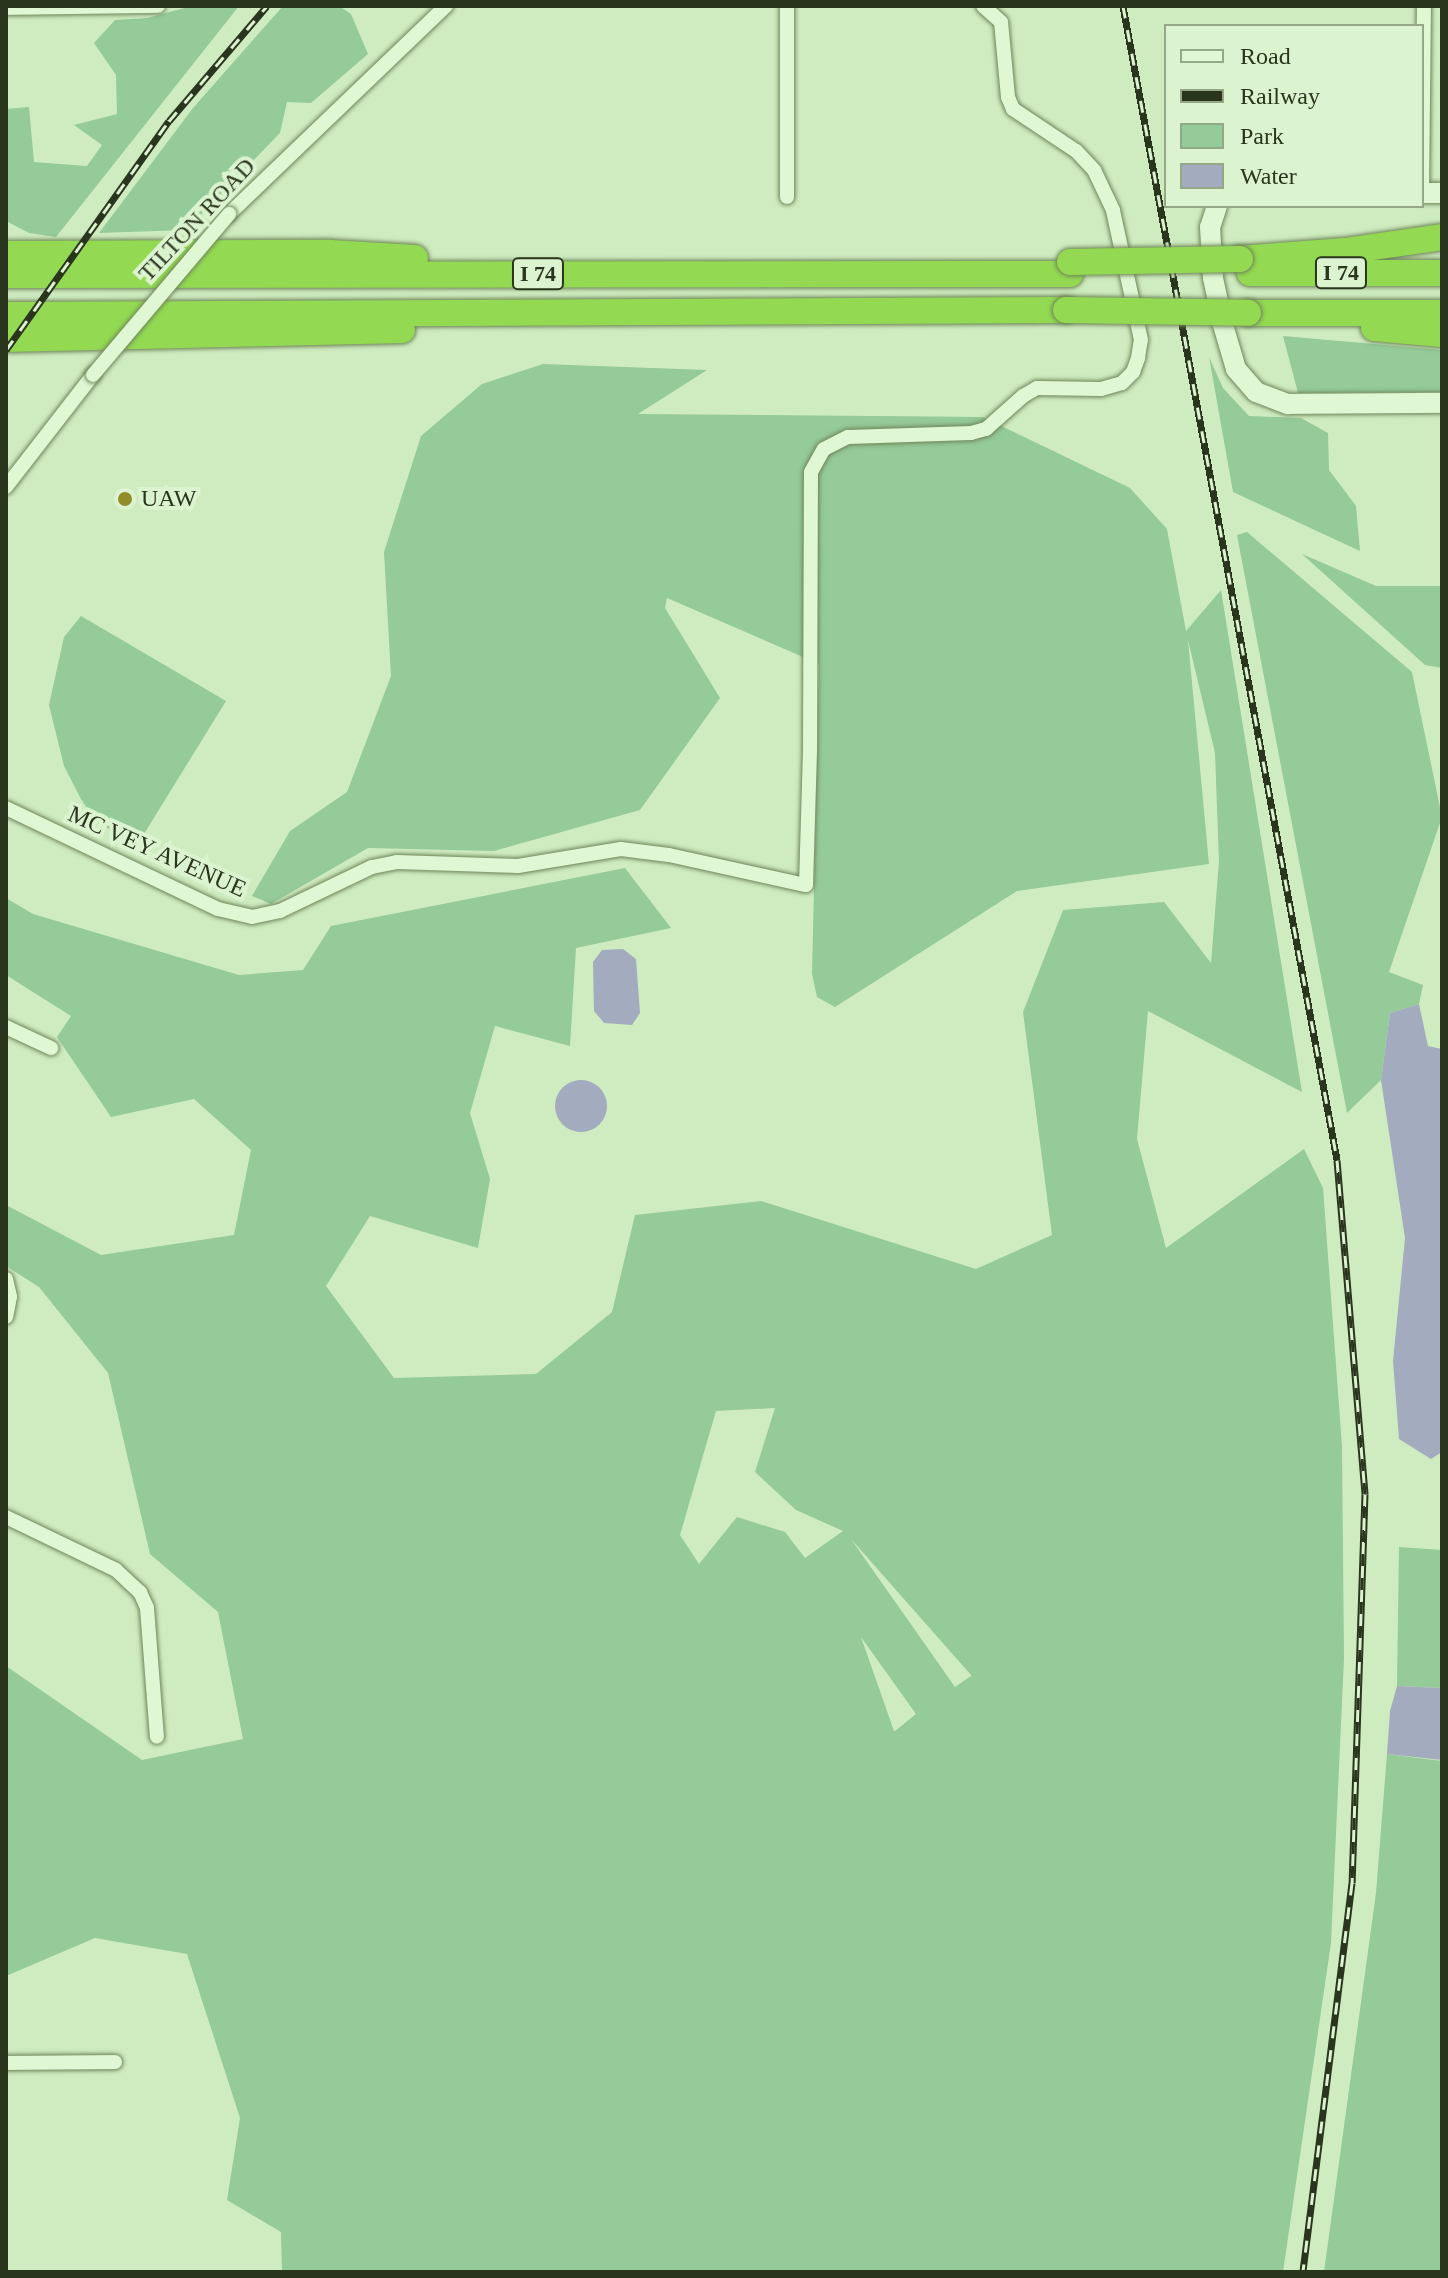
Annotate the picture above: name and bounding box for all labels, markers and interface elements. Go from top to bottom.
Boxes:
legend [1164,24,1424,208]
text: Road [1240,43,1291,69]
text: Railway [1240,83,1320,109]
text: Park [1240,123,1284,149]
street label: TILTON ROAD [133,152,261,288]
text: Water [1240,163,1297,189]
road number: I 74 [1313,255,1369,291]
road number: I 74 [510,256,566,292]
place label: UAW [141,485,196,513]
marker: UAW [116,490,134,508]
street label: MC VEY AVENUE [62,799,252,905]

